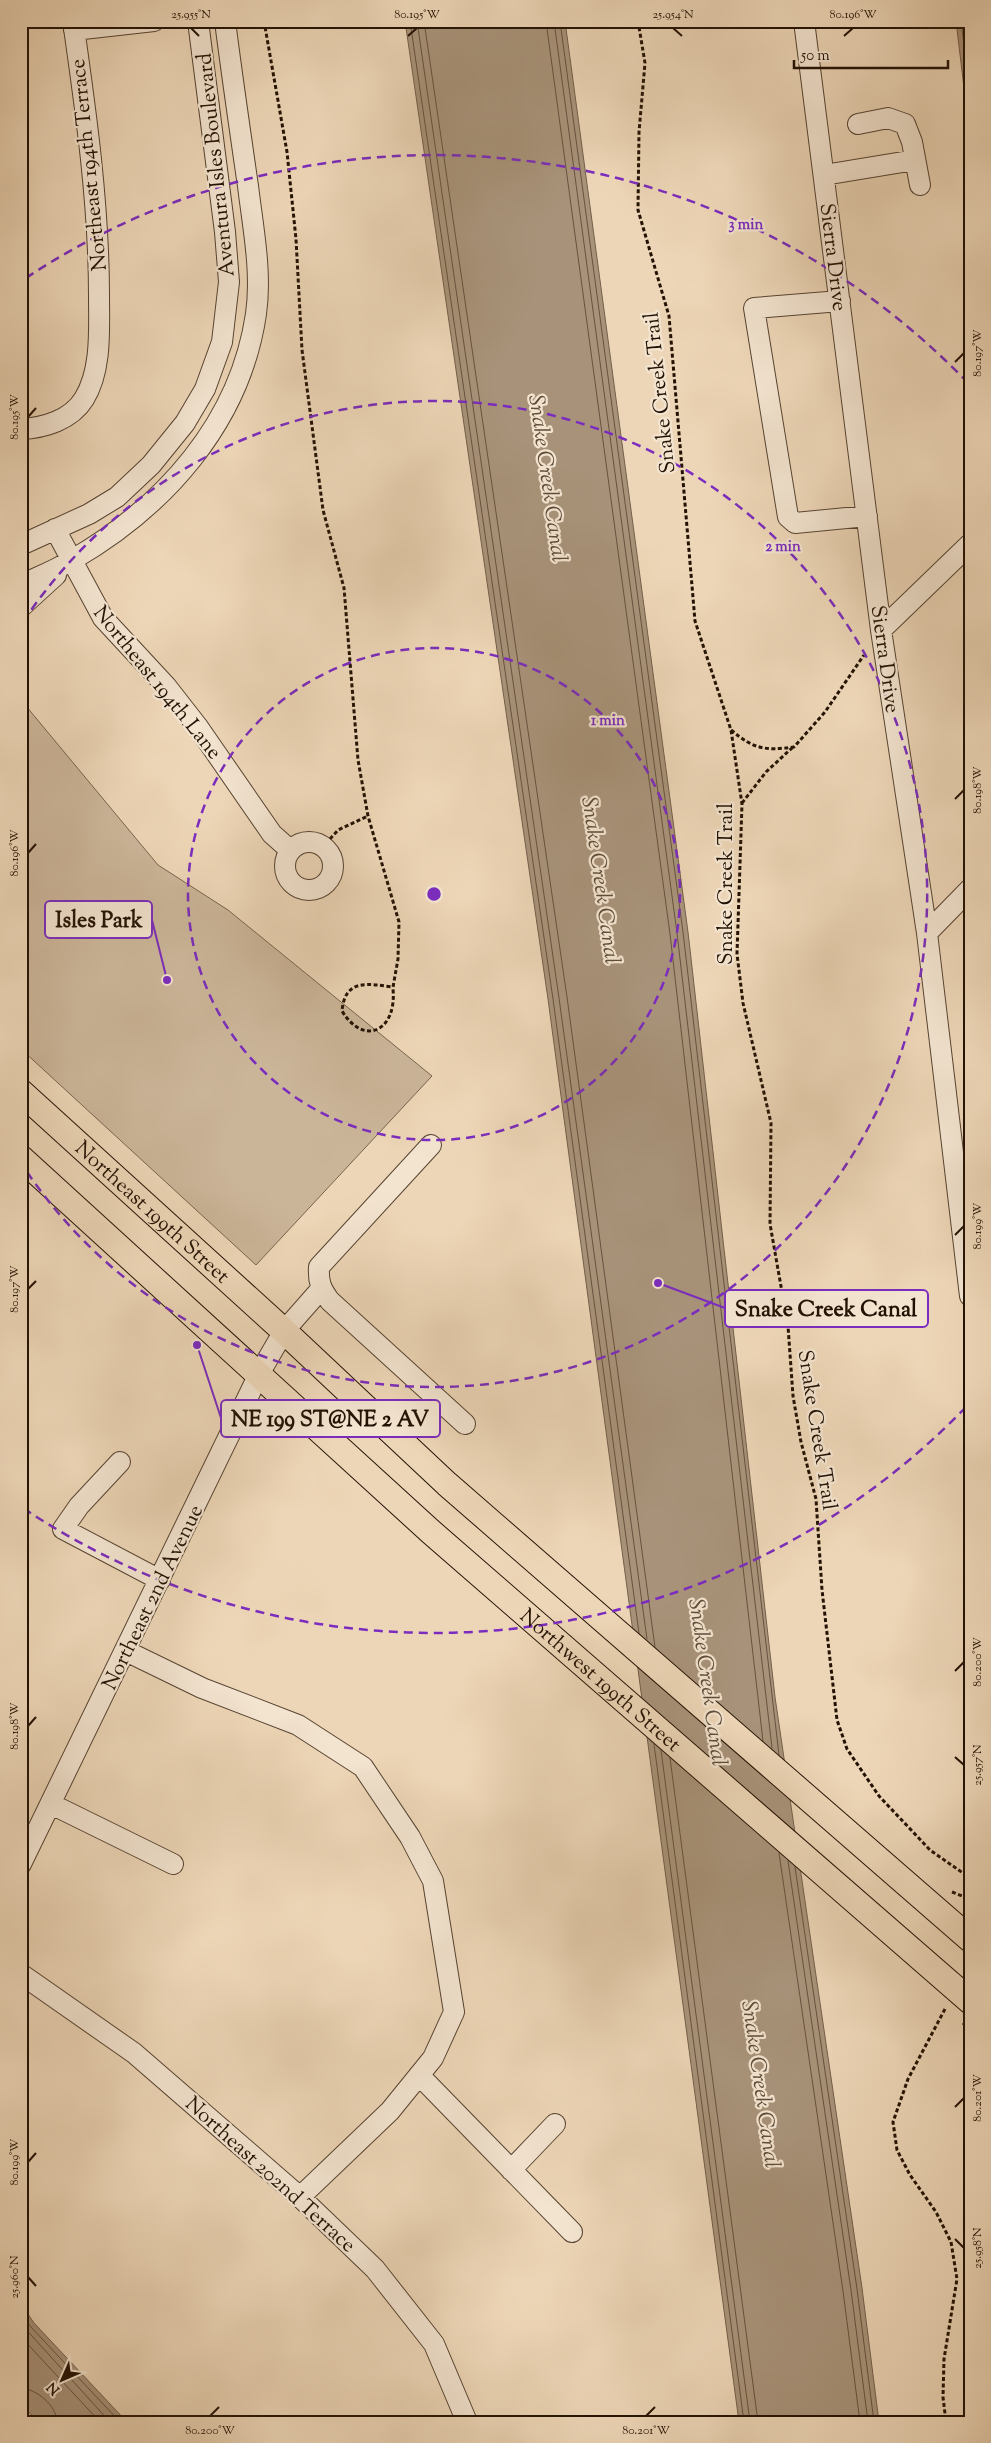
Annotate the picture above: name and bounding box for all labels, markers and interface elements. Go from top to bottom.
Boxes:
text: 25.955°N [171,6,211,24]
text: 80.195°W [394,6,440,24]
text: 25.954°N [652,6,694,24]
text: 80.196°W [829,6,877,24]
scale bar [794,38,947,70]
text: 50 m [800,46,830,67]
street label: Aventura Isles Boulevard [190,51,244,278]
street label: Northeast 194th Terrace [64,57,116,272]
street label: Sierra Drive [811,202,854,313]
text: 3 min [729,215,764,236]
street label: Snake Creek Trail [638,310,684,475]
text: 80.197°W [969,329,987,377]
water label: Snake Creek Canal [518,393,574,564]
text: 80.195°W [6,394,24,440]
text: 2 min [765,537,801,558]
street label: Northeast 194th Lane [85,600,228,767]
street label: Sierra Drive [862,603,906,715]
text: 1 min [591,711,625,732]
text: 80.198°W [969,766,987,814]
water label: Snake Creek Canal [571,795,627,966]
street label: Snake Creek Trail [712,803,742,965]
text: 80.196°W [6,829,24,877]
centre of rings [425,885,443,903]
callout: Isles Park [45,901,152,938]
text: Isles Park [55,906,143,938]
street label: Northeast 199th Street [67,1135,236,1292]
text: 80.199°W [969,1202,987,1249]
text: 80.197°W [6,1265,24,1313]
callout: Snake Creek Canal [725,1290,928,1327]
text: Snake Creek Canal [735,1295,918,1327]
street label: Snake Creek Trail [789,1348,844,1513]
callout: NE 199 ST@NE 2 AV [221,1400,440,1437]
text: NE 199 ST@NE 2 AV [231,1405,429,1437]
street label: Northeast 2nd Avenue [96,1500,212,1696]
water label: Snake Creek Canal [678,1597,734,1768]
street label: Northwest 199th Street [512,1602,687,1760]
text: 80.200°W [969,1637,987,1687]
text: 80.198°W [6,1702,24,1750]
text: 25.957°N [969,1744,987,1786]
water label: Snake Creek Canal [731,1999,787,2170]
text: 80.201°W [969,2074,987,2122]
street label: Northeast 202nd Terrace [178,2090,362,2260]
text: 80.199°W [6,2138,24,2185]
text: 25.958°N [969,2227,987,2269]
text: 25.960°N [6,2255,24,2299]
north arrow [38,2356,88,2406]
text: N [43,2377,65,2399]
text: 80.200°W [185,2422,235,2440]
text: 80.201°W [622,2422,670,2440]

